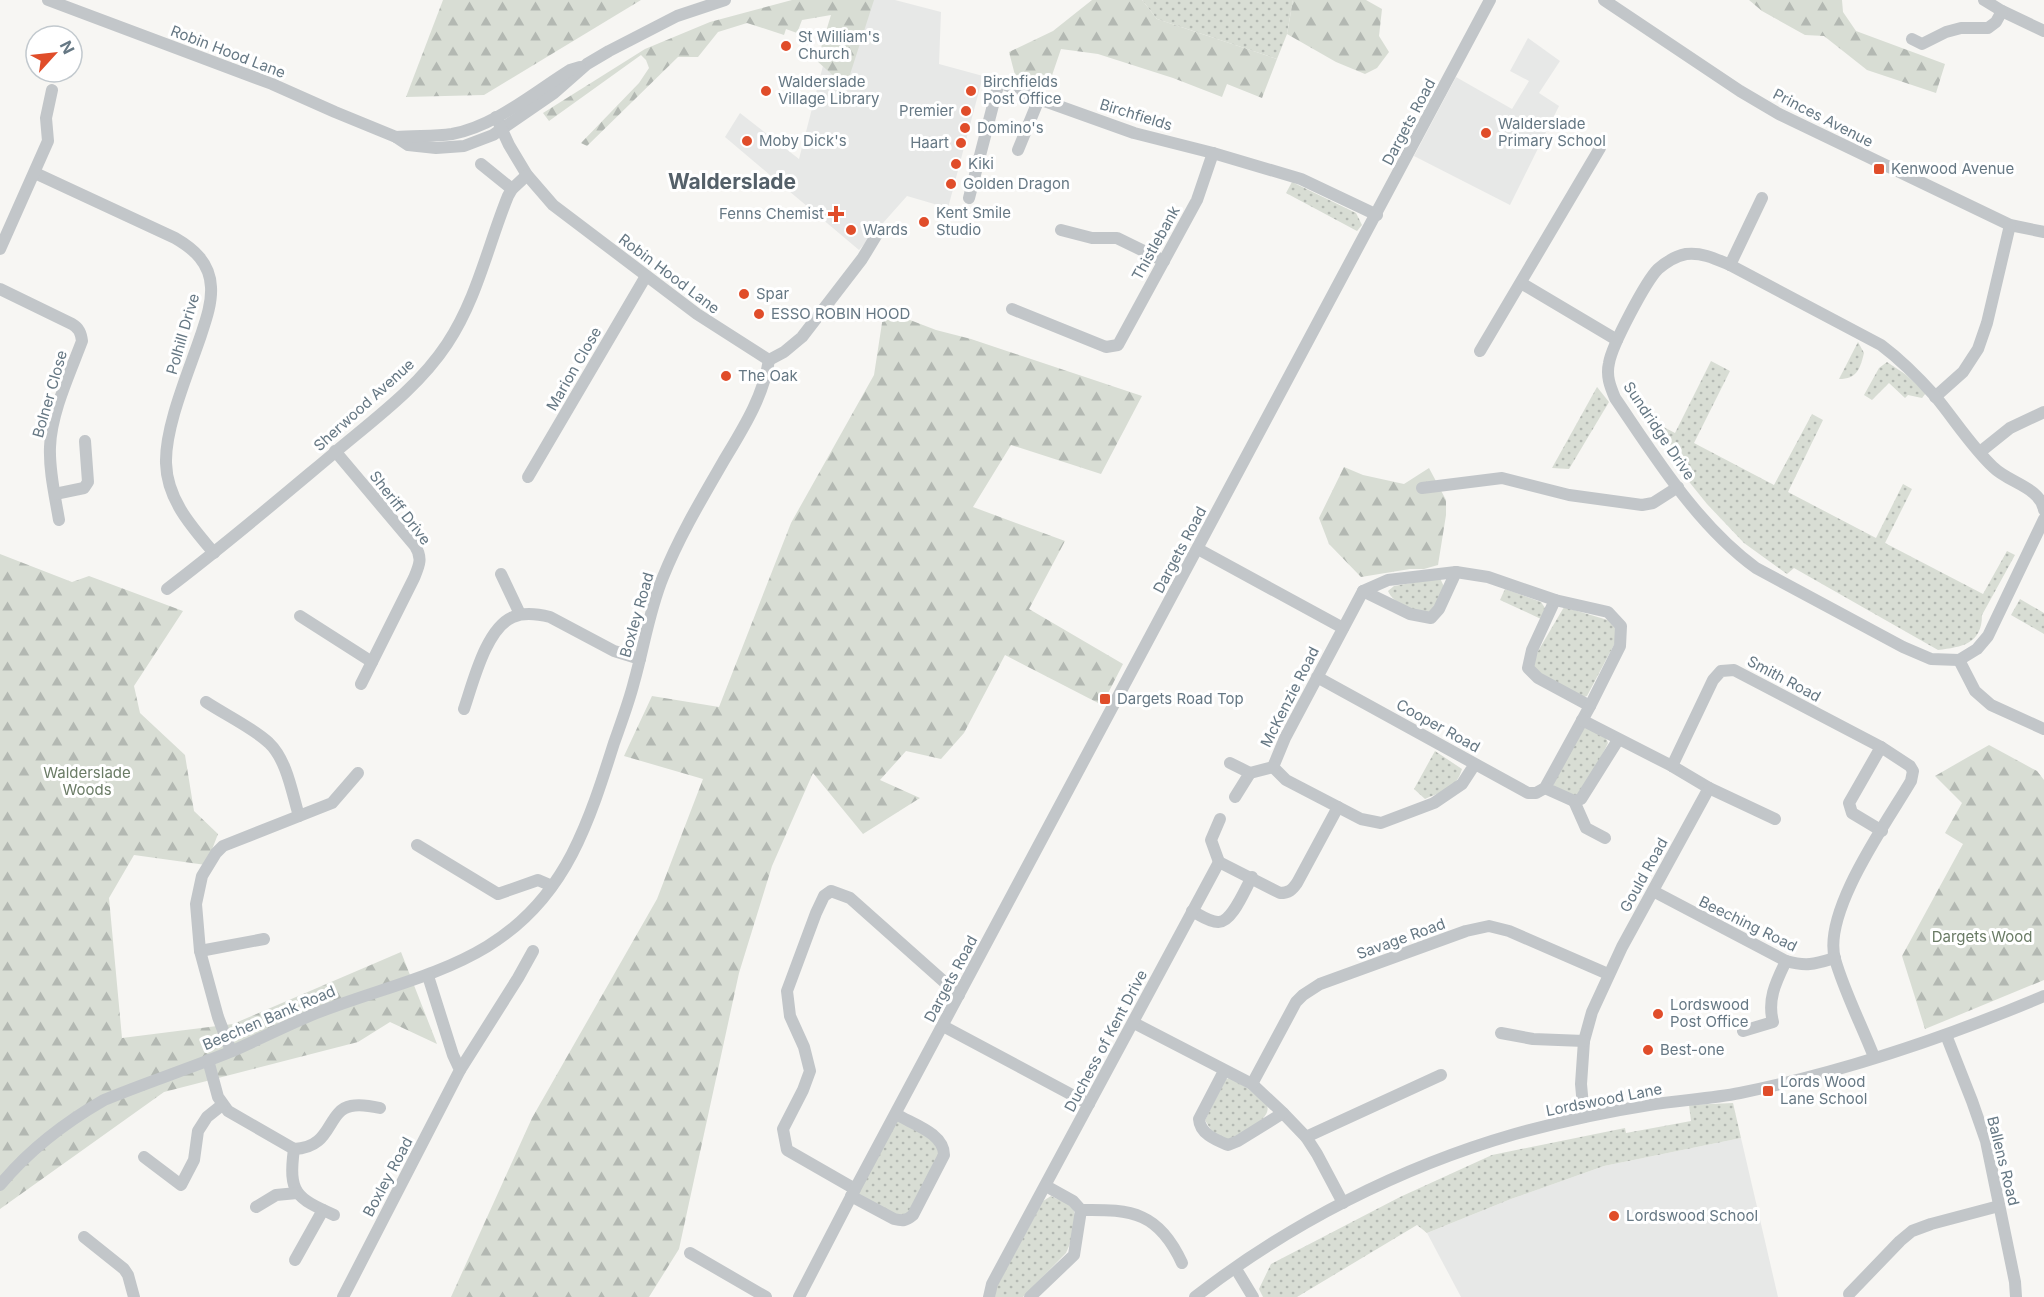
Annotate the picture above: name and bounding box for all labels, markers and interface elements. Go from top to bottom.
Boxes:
street label: Robin Hood Lane [168,21,288,82]
north arrow [24,24,84,84]
place label: St William's Church [798,27,880,63]
text: N [56,37,79,57]
marker: St William's Church [779,39,793,53]
place label: Walderslade Village Library [778,72,880,108]
place label: Birchfields Post Office [983,72,1061,108]
street label: Dargets Road [1378,75,1439,168]
marker: Walderslade Village Library [759,84,773,98]
marker: Birchfields Post Office [964,84,978,98]
street label: Princes Avenue [1770,84,1877,151]
street label: Birchfields [1098,94,1175,135]
place label: Premier [899,101,954,120]
marker: Premier [959,104,973,118]
place label: Walderslade Primary School [1498,114,1606,150]
place label: Domino's [977,118,1044,137]
marker: Domino's [958,121,972,135]
marker: Walderslade Primary School [1479,126,1493,140]
place label: Moby Dick's [759,131,847,150]
place label: Haart [910,133,949,152]
marker: Moby Dick's [740,134,754,148]
marker: Haart [954,136,968,150]
place label: Kiki [968,154,994,173]
marker: Kiki [949,157,963,171]
place label: Kenwood Avenue [1891,159,2014,178]
marker: Kenwood Avenue [1872,162,1886,176]
district label: Walderslade [668,169,796,194]
place label: Golden Dragon [963,174,1070,193]
marker: Golden Dragon [944,177,958,191]
street label: Thistlebank [1127,202,1184,283]
place label: Kent Smile Studio [936,203,1011,239]
place label: Fenns Chemist [719,204,824,223]
marker: Fenns Chemist [829,207,843,221]
marker: Kent Smile Studio [917,215,931,229]
place label: Wards [863,220,908,239]
marker: Wards [844,223,858,237]
street label: Robin Hood Lane [615,229,723,318]
place label: Spar [756,284,789,303]
marker: Spar [737,287,751,301]
street label: Polhill Drive [162,291,203,377]
place label: ESSO ROBIN HOOD [771,304,910,323]
marker: ESSO ROBIN HOOD [752,307,766,321]
street label: Marion Close [542,323,605,414]
street label: Bolner Close [28,348,71,440]
street label: Sherwood Avenue [309,354,418,455]
place label: The Oak [738,366,798,385]
marker: The Oak [719,369,733,383]
street label: Sundridge Drive [1619,378,1699,484]
street label: Sheriff Drive [366,467,435,548]
street label: Dargets Road [1149,503,1210,596]
street label: Boxley Road [615,570,658,660]
street label: McKenzie Road [1256,643,1323,750]
street label: Smith Road [1744,651,1824,706]
place label: Dargets Road Top [1117,689,1244,708]
marker: Dargets Road Top [1098,692,1112,706]
street label: Cooper Road [1393,695,1483,756]
park label: Walderslade Woods [43,763,131,799]
street label: Gould Road [1615,834,1672,915]
street label: Beeching Road [1696,892,1800,956]
street label: Savage Road [1354,914,1448,963]
park label: Dargets Wood [1932,927,2032,946]
street label: Dargets Road [920,932,981,1025]
street label: Duchess of Kent Drive [1060,966,1151,1115]
street label: Beechen Bank Road [200,981,338,1054]
place label: Lordswood Post Office [1670,995,1749,1031]
marker: Lordswood Post Office [1651,1007,1665,1021]
place label: Best-one [1660,1040,1725,1059]
marker: Best-one [1641,1043,1655,1057]
place label: Lords Wood Lane School [1780,1072,1867,1108]
street label: Lordswood Lane [1544,1079,1664,1120]
marker: Lords Wood Lane School [1761,1084,1775,1098]
street label: Ballens Road [1983,1114,2024,1208]
street label: Boxley Road [359,1134,417,1220]
place label: Lordswood School [1626,1206,1758,1225]
marker: Lordswood School [1607,1209,1621,1223]

